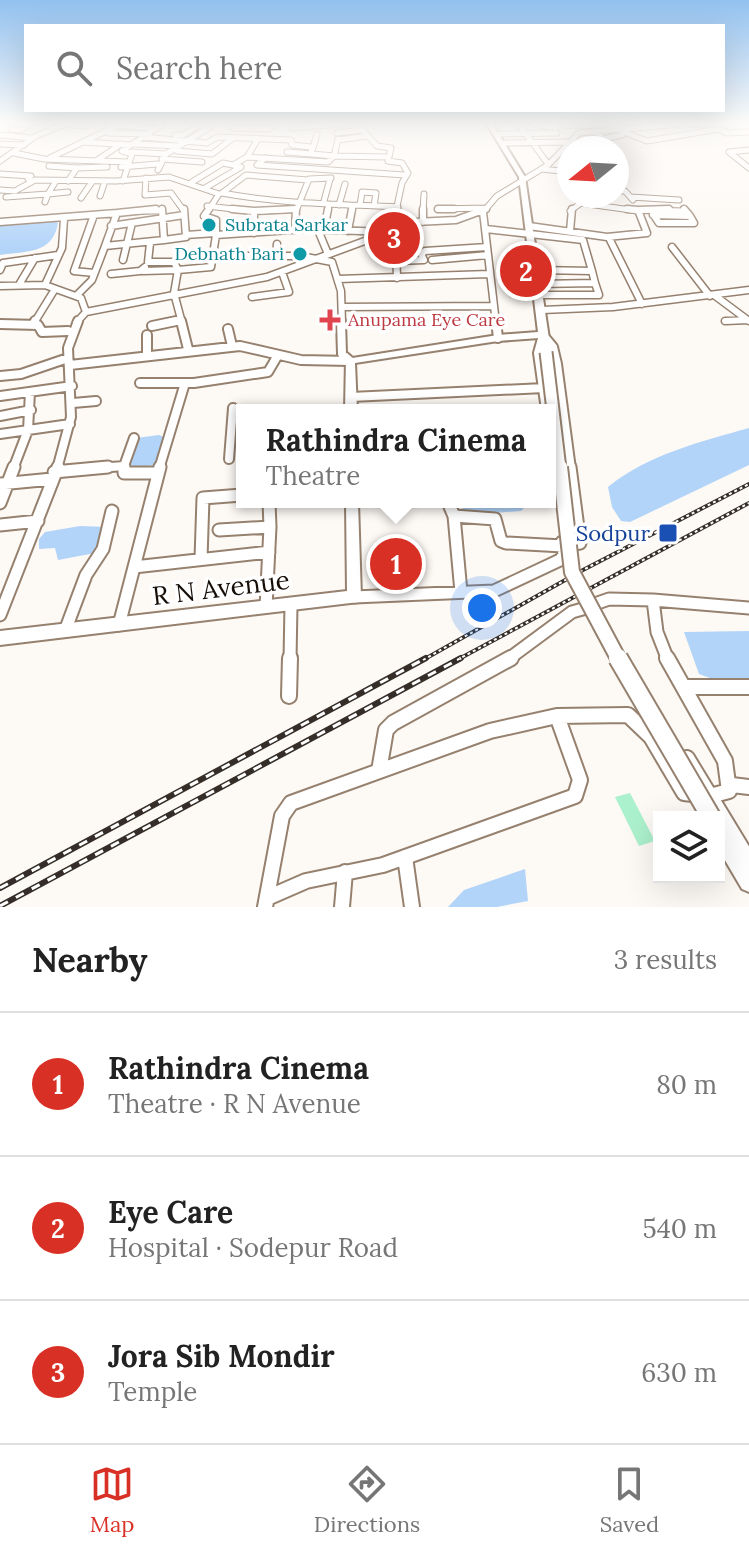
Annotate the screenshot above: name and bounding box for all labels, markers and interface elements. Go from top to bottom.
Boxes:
search box [24,24,725,112]
icon: search [52,46,96,90]
text: Search here [116,49,283,87]
north arrow [557,136,629,208]
pin: 3 [368,208,420,268]
place label: Subrata Sarkar [225,213,348,236]
marker: Subrata Sarkar [200,216,218,234]
pin: 2 [500,241,552,301]
place label: Debnath Bari [174,242,284,265]
marker: Debnath Bari [291,245,309,263]
place label: Anupama Eye Care [347,308,505,331]
marker: Anupama Eye Care [319,309,341,331]
popup [236,404,556,508]
text: Rathindra Cinema [266,421,526,459]
text: Theatre [266,459,360,492]
place label: Sodpur [576,519,650,547]
marker: Sodpur [657,522,679,544]
pin: 1 [370,534,422,594]
street label: R N Avenue [150,563,291,612]
your location [462,588,502,628]
map controls [653,811,725,883]
button: layers [653,811,725,883]
text: Nearby [32,938,148,981]
text: 3 results [614,943,717,976]
text: Rathindra Cinema [108,1049,369,1087]
text: 1 [53,1068,63,1101]
text: 80 m [656,1068,717,1101]
text: Theatre · R N Avenue [108,1087,361,1120]
text: Eye Care [108,1193,233,1231]
text: 2 [51,1212,65,1245]
text: 540 m [643,1212,717,1245]
text: Hospital · Sodepur Road [108,1231,398,1264]
text: Jora Sib Mondir [108,1337,335,1375]
text: 3 [51,1356,65,1389]
text: 630 m [641,1356,717,1389]
text: Temple [108,1375,197,1408]
tab: Map [90,1462,134,1538]
tab: Directions [314,1462,420,1538]
tab: Saved [600,1462,659,1538]

